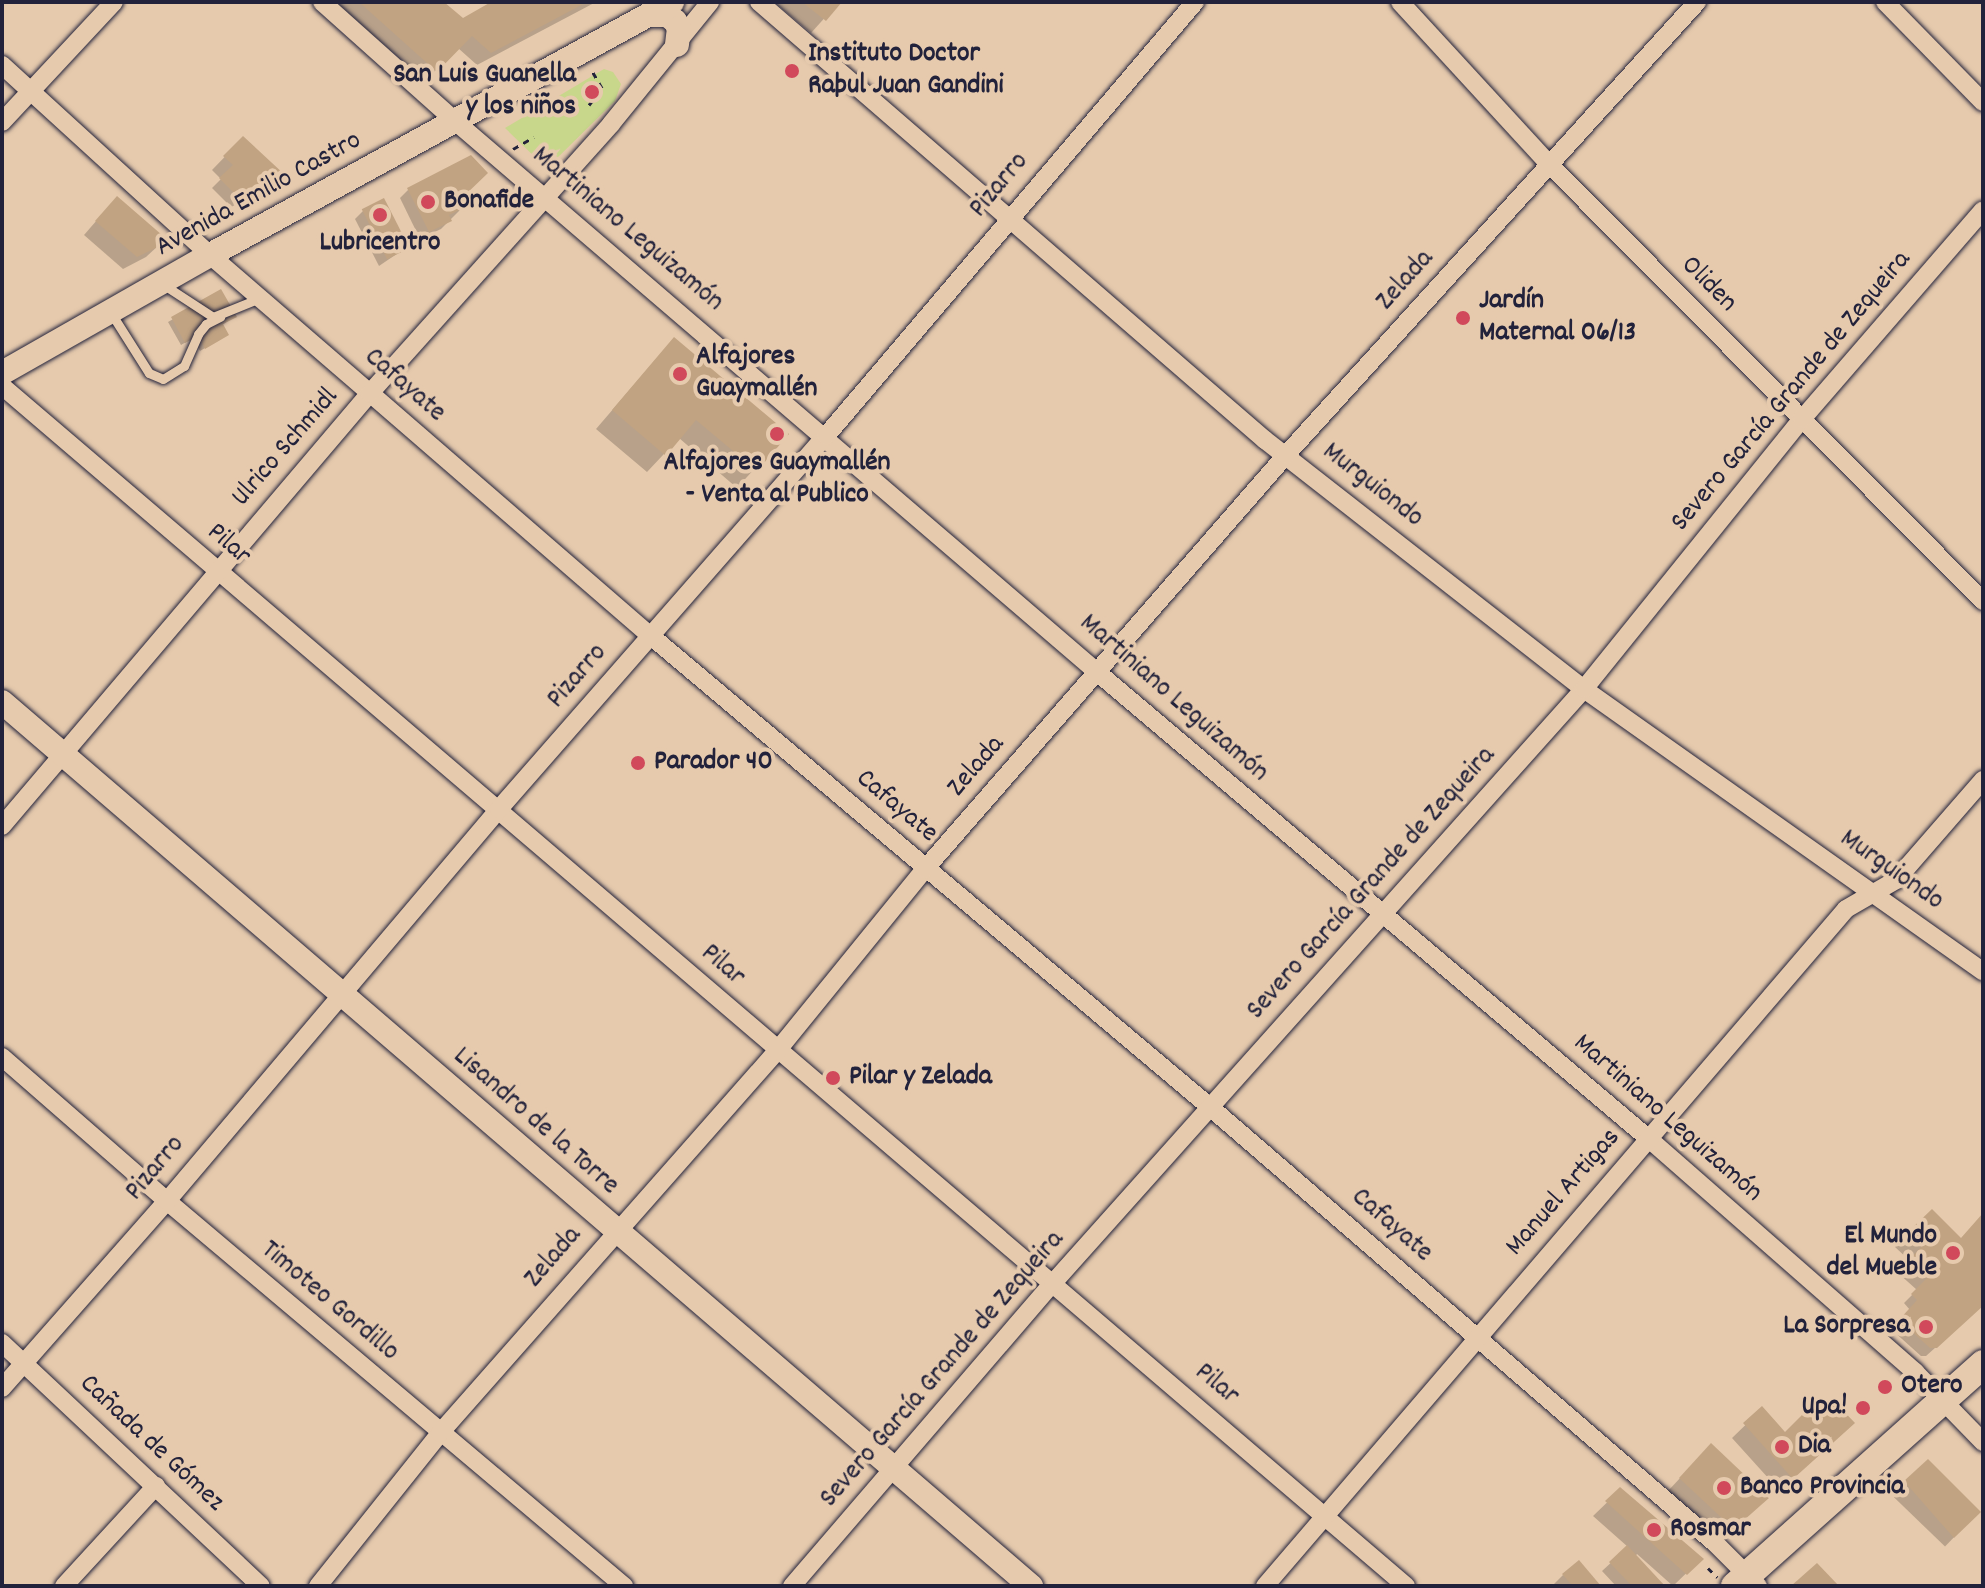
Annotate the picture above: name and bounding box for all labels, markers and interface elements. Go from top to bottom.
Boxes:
place label: Instituto Doctor Raþul Juan Gandini [808,38,1004,104]
place label: San Luis Guanella y los niños [393,59,576,125]
marker: Instituto Doctor Raþul Juan Gandini [783,62,801,80]
marker: San Luis Guanella y los niños [583,83,601,101]
street label: Avenida Emilio Castro [150,125,368,265]
street label: Martiniano Leguizamón [524,140,730,320]
street label: Pizarro [963,147,1037,225]
place label: Bonafide [444,185,534,219]
marker: Bonafide [419,193,437,211]
marker: Lubricentro [371,206,389,224]
place label: Lubricentro [320,227,440,261]
street label: Zelada [1370,243,1442,319]
street label: Severo García Grande de Zequeira [1665,245,1919,539]
street label: Oliden [1673,250,1743,320]
place label: Jardín Maternal 06/13 [1479,285,1636,351]
marker: Jardín Maternal 06/13 [1454,309,1472,327]
street label: Cafayate [356,341,452,431]
place label: Alfajores Guaymallén [696,341,817,407]
marker: Alfajores Guaymallén [671,365,689,383]
street label: Ulrico Schmidl [225,382,347,514]
marker: Alfajores Guaymallén - Venta al Publico [768,425,786,443]
street label: Murguiondo [1315,436,1429,536]
place label: Alfajores Guaymallén - Venta al Publico [663,447,891,513]
street label: Pilar [199,517,257,573]
street label: Martiniano Leguizamón [1071,608,1275,790]
street label: Pizarro [541,638,615,716]
street label: Zelada [941,729,1013,805]
street label: Severo García Grande de Zequeira [1240,740,1504,1028]
place label: Parador 40 [654,746,773,780]
marker: Parador 40 [629,754,647,772]
street label: Cafayate [848,763,944,851]
street label: Murguiondo [1832,823,1950,919]
street label: Pilar [693,938,751,994]
street label: Martiniano Leguizamón [1565,1028,1769,1210]
street label: Lisandro de la Torre [445,1041,625,1203]
place label: Pilar y Zelada [849,1061,992,1095]
marker: Pilar y Zelada [824,1069,842,1087]
street label: Manuel Artigas [1499,1122,1629,1264]
street label: Pizarro [119,1130,193,1208]
street label: Cafayate [1343,1181,1439,1271]
street label: Zelada [518,1220,590,1296]
place label: El Mundo del Mueble [1827,1220,1937,1286]
street label: Severo García Grande de Zequeira [814,1225,1072,1515]
street label: Timoteo Gordillo [253,1234,405,1370]
marker: El Mundo del Mueble [1944,1244,1962,1262]
place label: La Sorpresa [1783,1310,1910,1344]
marker: La Sorpresa [1917,1318,1935,1336]
street label: Pilar [1187,1357,1245,1413]
street label: Cañada de Gómez [71,1368,231,1520]
place label: Otero [1901,1370,1963,1404]
marker: Otero [1876,1378,1894,1396]
place label: Upa! [1801,1391,1847,1425]
marker: Upa! [1854,1399,1872,1417]
place label: Dia [1798,1430,1831,1464]
marker: Dia [1773,1438,1791,1456]
place label: Banco Provincia [1740,1471,1904,1505]
marker: Banco Provincia [1715,1479,1733,1497]
place label: Rosmar [1670,1513,1751,1547]
marker: Rosmar [1645,1521,1663,1539]

